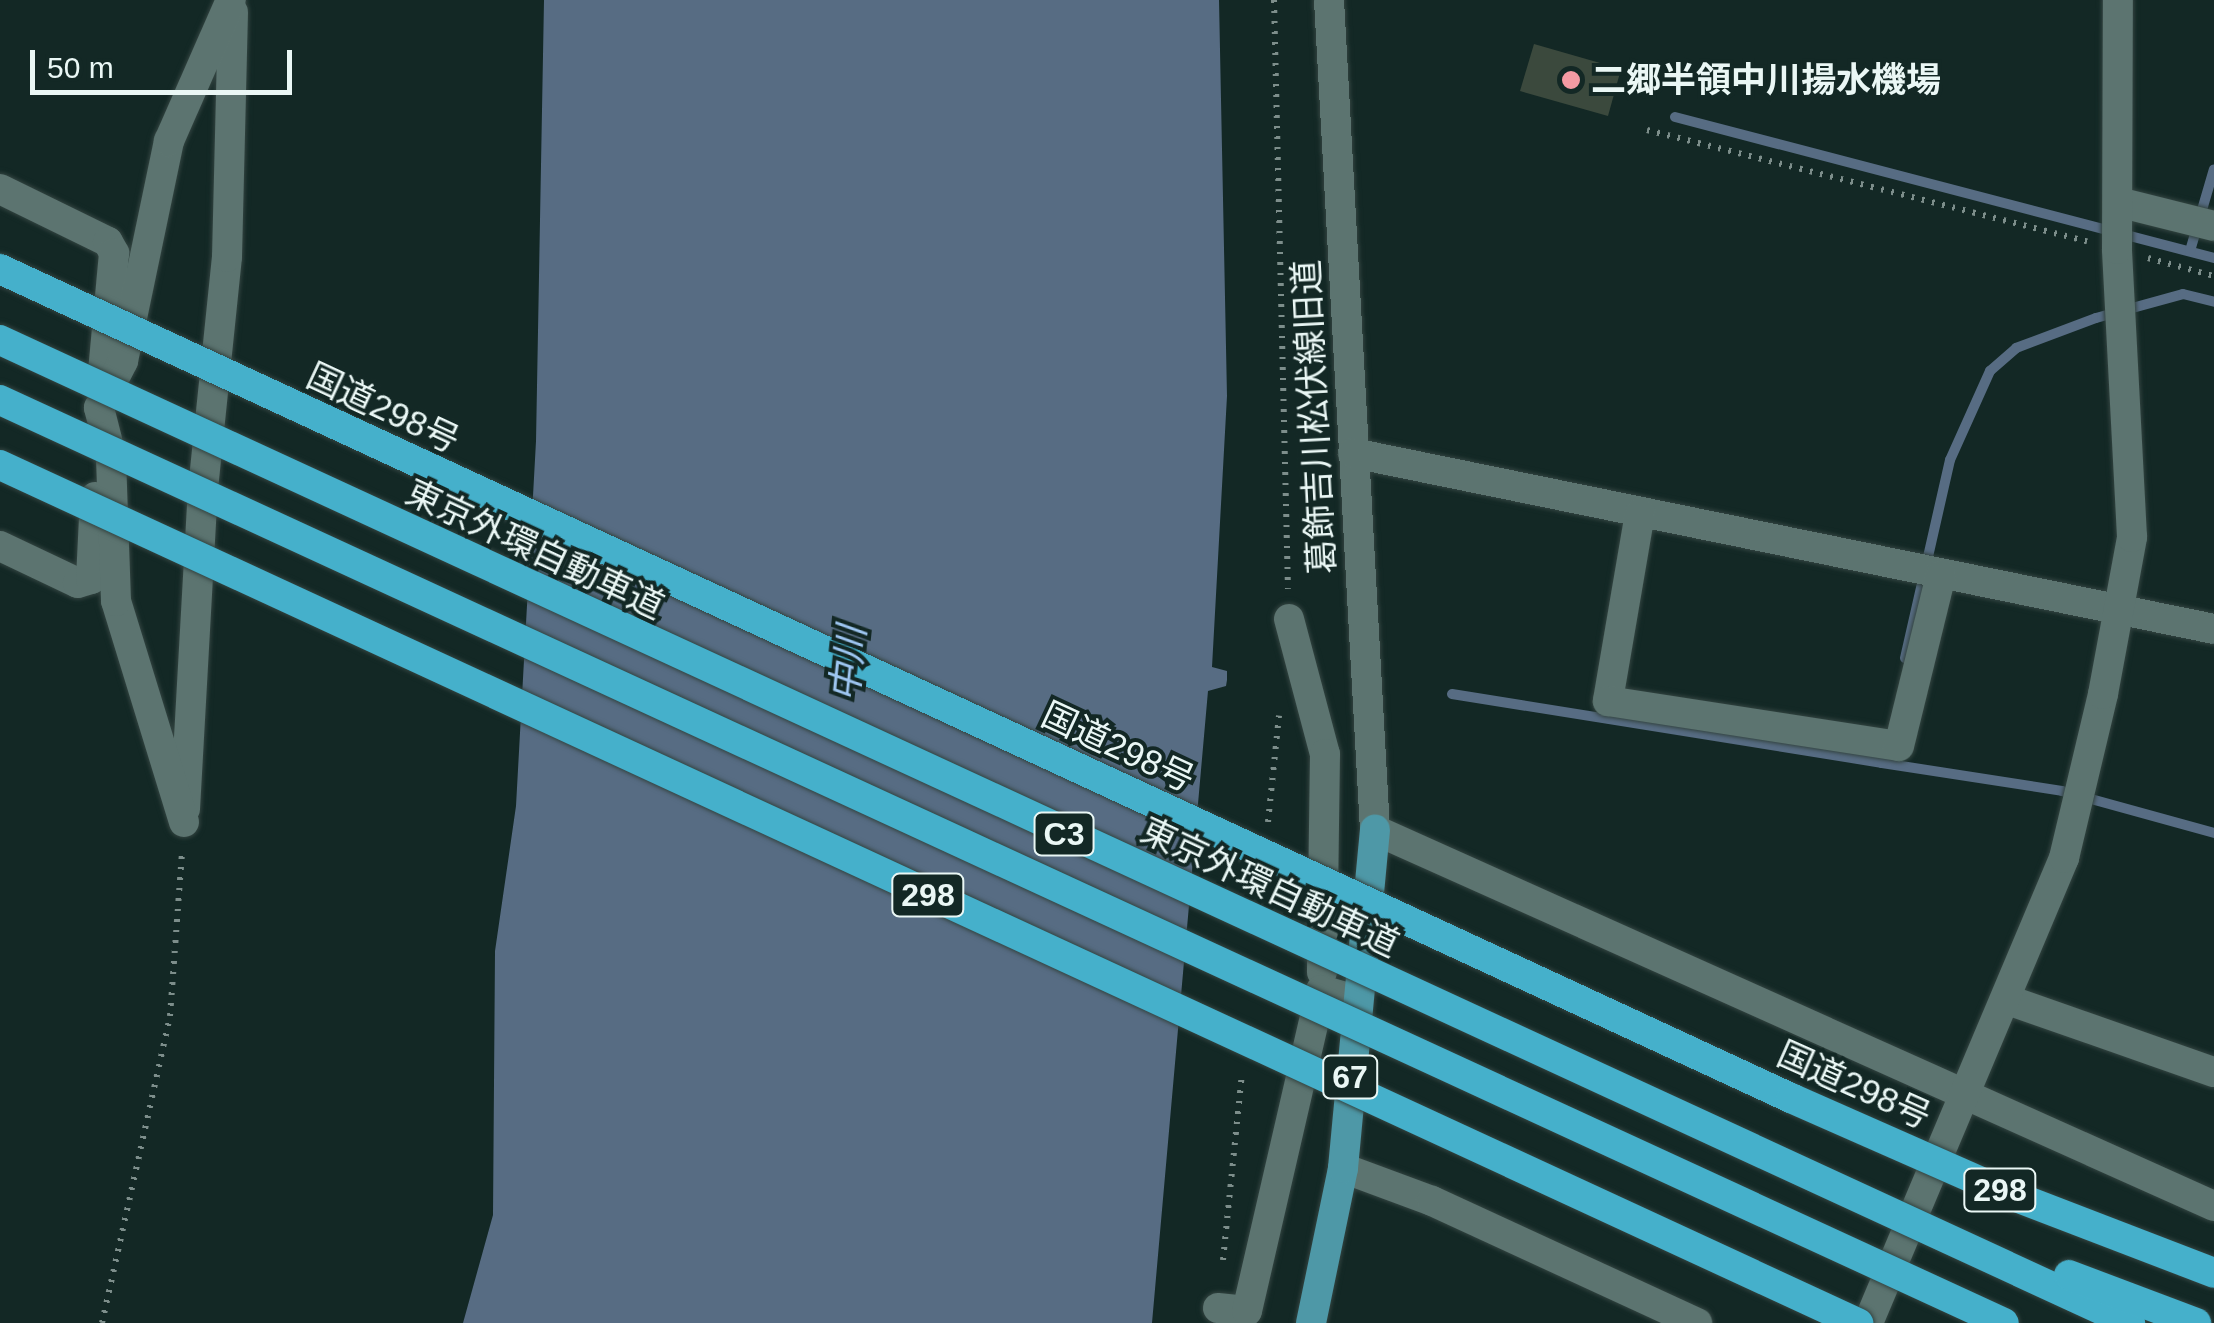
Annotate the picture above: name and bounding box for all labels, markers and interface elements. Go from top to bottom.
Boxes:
scale bar [35,30,298,92]
text: 50 m [47,51,114,84]
place label: 二郷半領中川揚水機場 [1591,59,1941,101]
marker: 二郷半領中川揚水機場 [1560,69,1582,91]
street label: 葛飾吉川松伏線旧道 [1285,259,1343,575]
street label: 国道298号 [300,354,466,462]
street label: 東京外環自動車道 [399,471,671,627]
water label: 中川 [822,624,876,704]
street label: 国道298号 [1035,693,1201,801]
road number: C3 [1032,807,1096,861]
street label: 東京外環自動車道 [1134,809,1406,965]
road number: 298 [890,868,966,922]
street label: 国道298号 [1771,1033,1937,1137]
road number: 67 [1320,1050,1380,1104]
road number: 298 [1962,1163,2038,1217]

